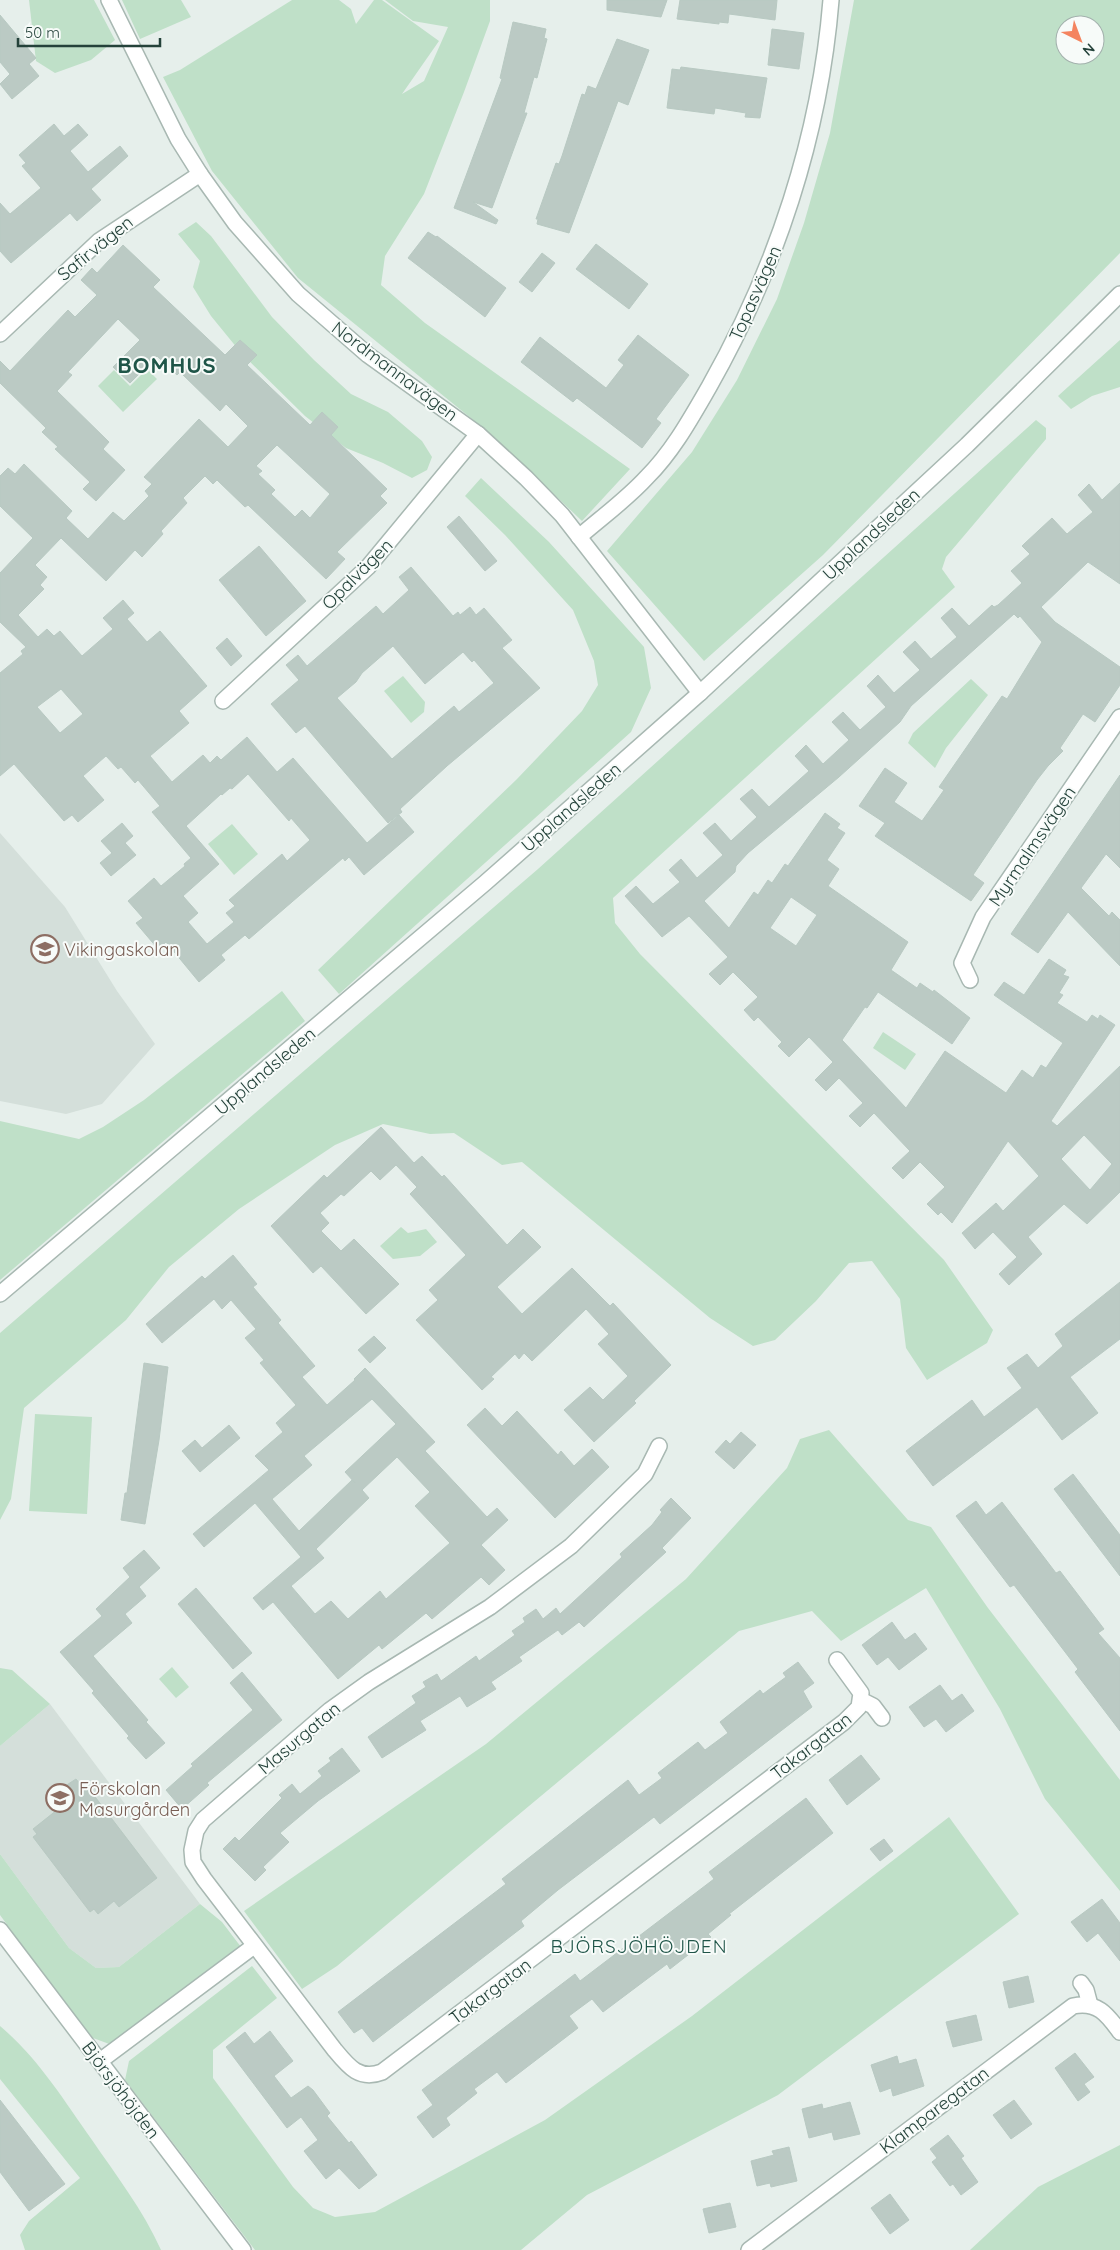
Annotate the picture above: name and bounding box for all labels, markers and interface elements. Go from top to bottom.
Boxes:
scale bar [18,15,160,47]
north arrow [1055,15,1105,65]
text: 50 m [25,23,60,42]
text: N [1079,40,1099,60]
street label: Safirvägen [52,210,138,286]
street label: Topasvägen [724,242,786,344]
street label: Nordmannavägen [327,316,463,426]
district label: BOMHUS [117,351,217,379]
street label: Upplandsleden [817,483,925,585]
street label: Opalvägen [317,534,397,614]
street label: Upplandsleden [516,757,626,857]
street label: Myrmalmsvägen [983,781,1081,911]
school or university icon: Vikingaskolan [30,934,60,964]
place label: Vikingaskolan [64,938,180,961]
street label: Upplandsleden [210,1022,320,1120]
street label: Masurgatan [253,1697,345,1779]
street label: Takargatan [766,1707,856,1785]
place label: Förskolan Masurgården [79,1777,190,1821]
school or university icon: Förskolan Masurgården [45,1783,75,1813]
district label: BJÖRSJÖHÖJDEN [550,1934,728,1958]
street label: Takargatan [445,1953,535,2029]
street label: Björsjöhöjden [77,2037,165,2143]
street label: Klamparegatan [875,2061,993,2159]

